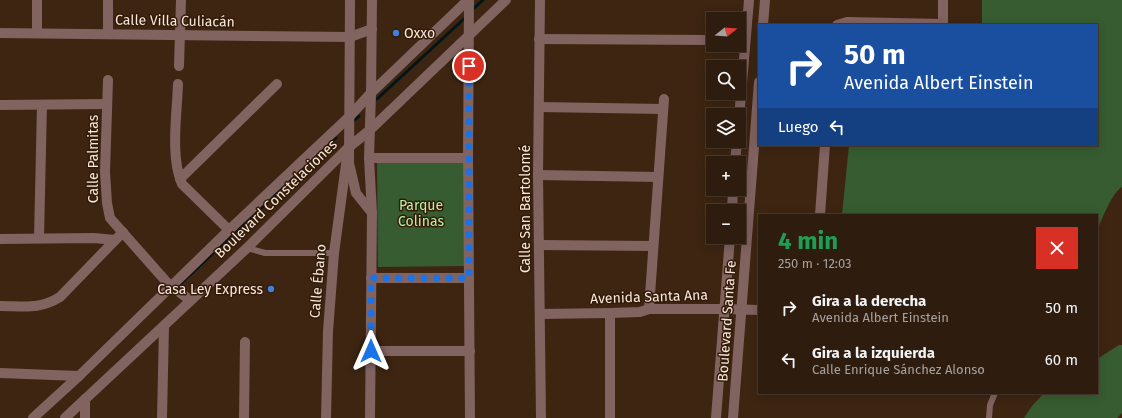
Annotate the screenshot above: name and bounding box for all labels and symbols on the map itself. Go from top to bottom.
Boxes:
street label: Calle Villa Culiacán [115,11,235,31]
north arrow [706,12,746,52]
place label: Oxxo [404,25,435,42]
marker: Oxxo [391,28,401,38]
pin [452,49,486,83]
street label: Calle Palmitas [85,114,102,203]
street label: Boulevard Constelaciones [211,136,341,262]
street label: Calle San Bartolomé [517,145,534,273]
park label: Parque Colinas [398,197,444,230]
street label: Calle Ébano [305,243,330,319]
street label: Boulevard Santa Fe [714,260,740,382]
place label: Casa Ley Express [157,281,263,298]
marker: Casa Ley Express [266,284,276,294]
street label: Avenida Santa Ana [590,286,708,308]
position arrow [350,330,392,372]

